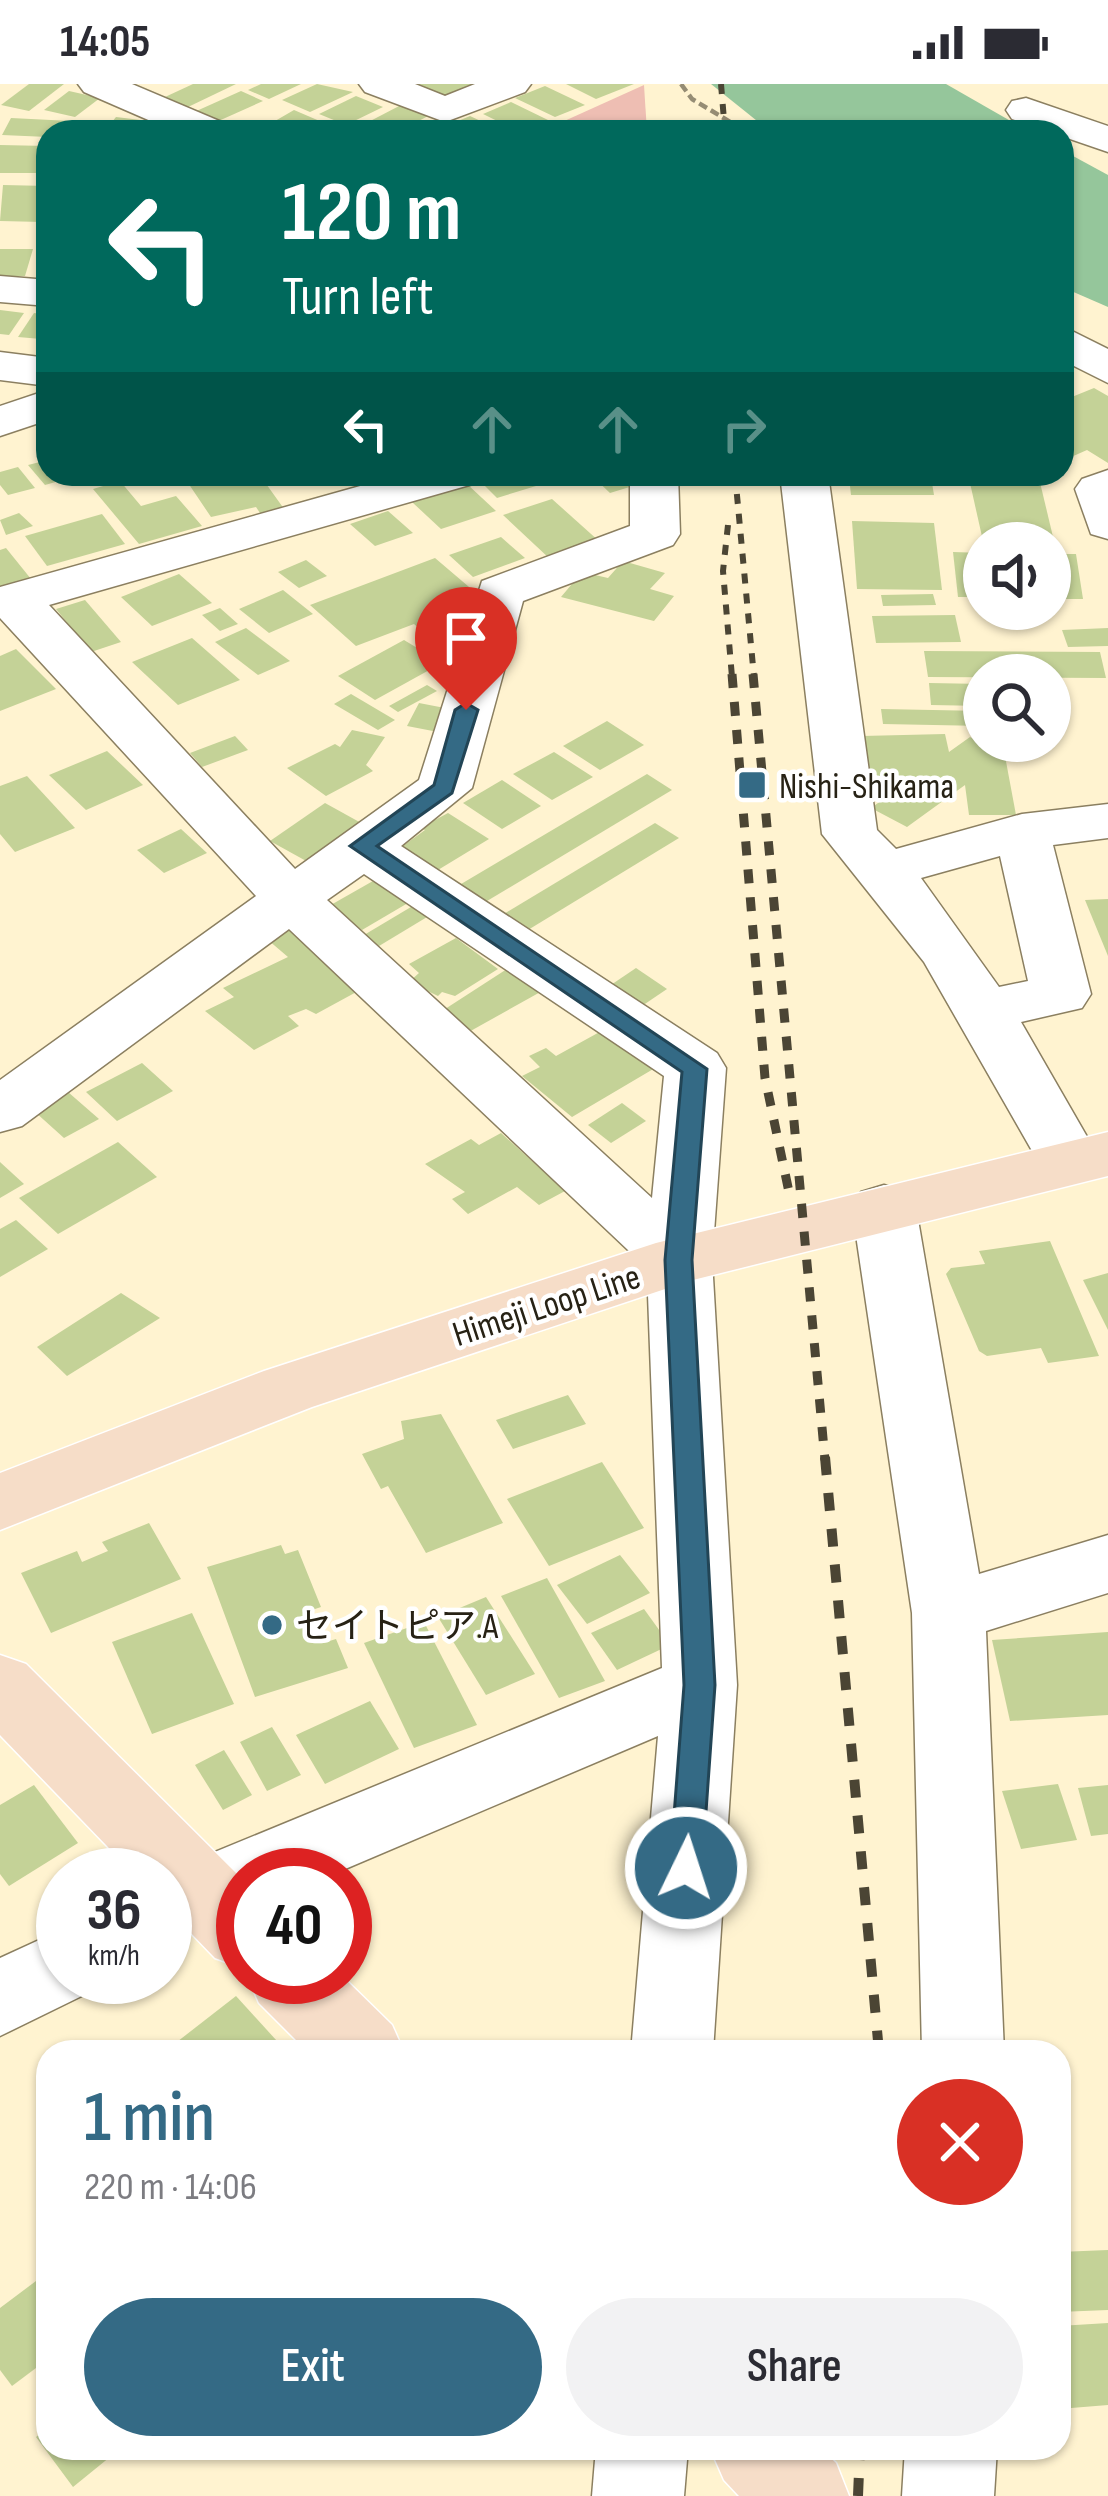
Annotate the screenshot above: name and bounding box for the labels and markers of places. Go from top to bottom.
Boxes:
pin [415,587,517,710]
place label: Nishi-Shikama [779,766,954,809]
marker: Nishi-Shikama [736,769,768,801]
place label: セイトピア.A [296,1606,499,1649]
marker: セイトピア.A [259,1612,285,1638]

